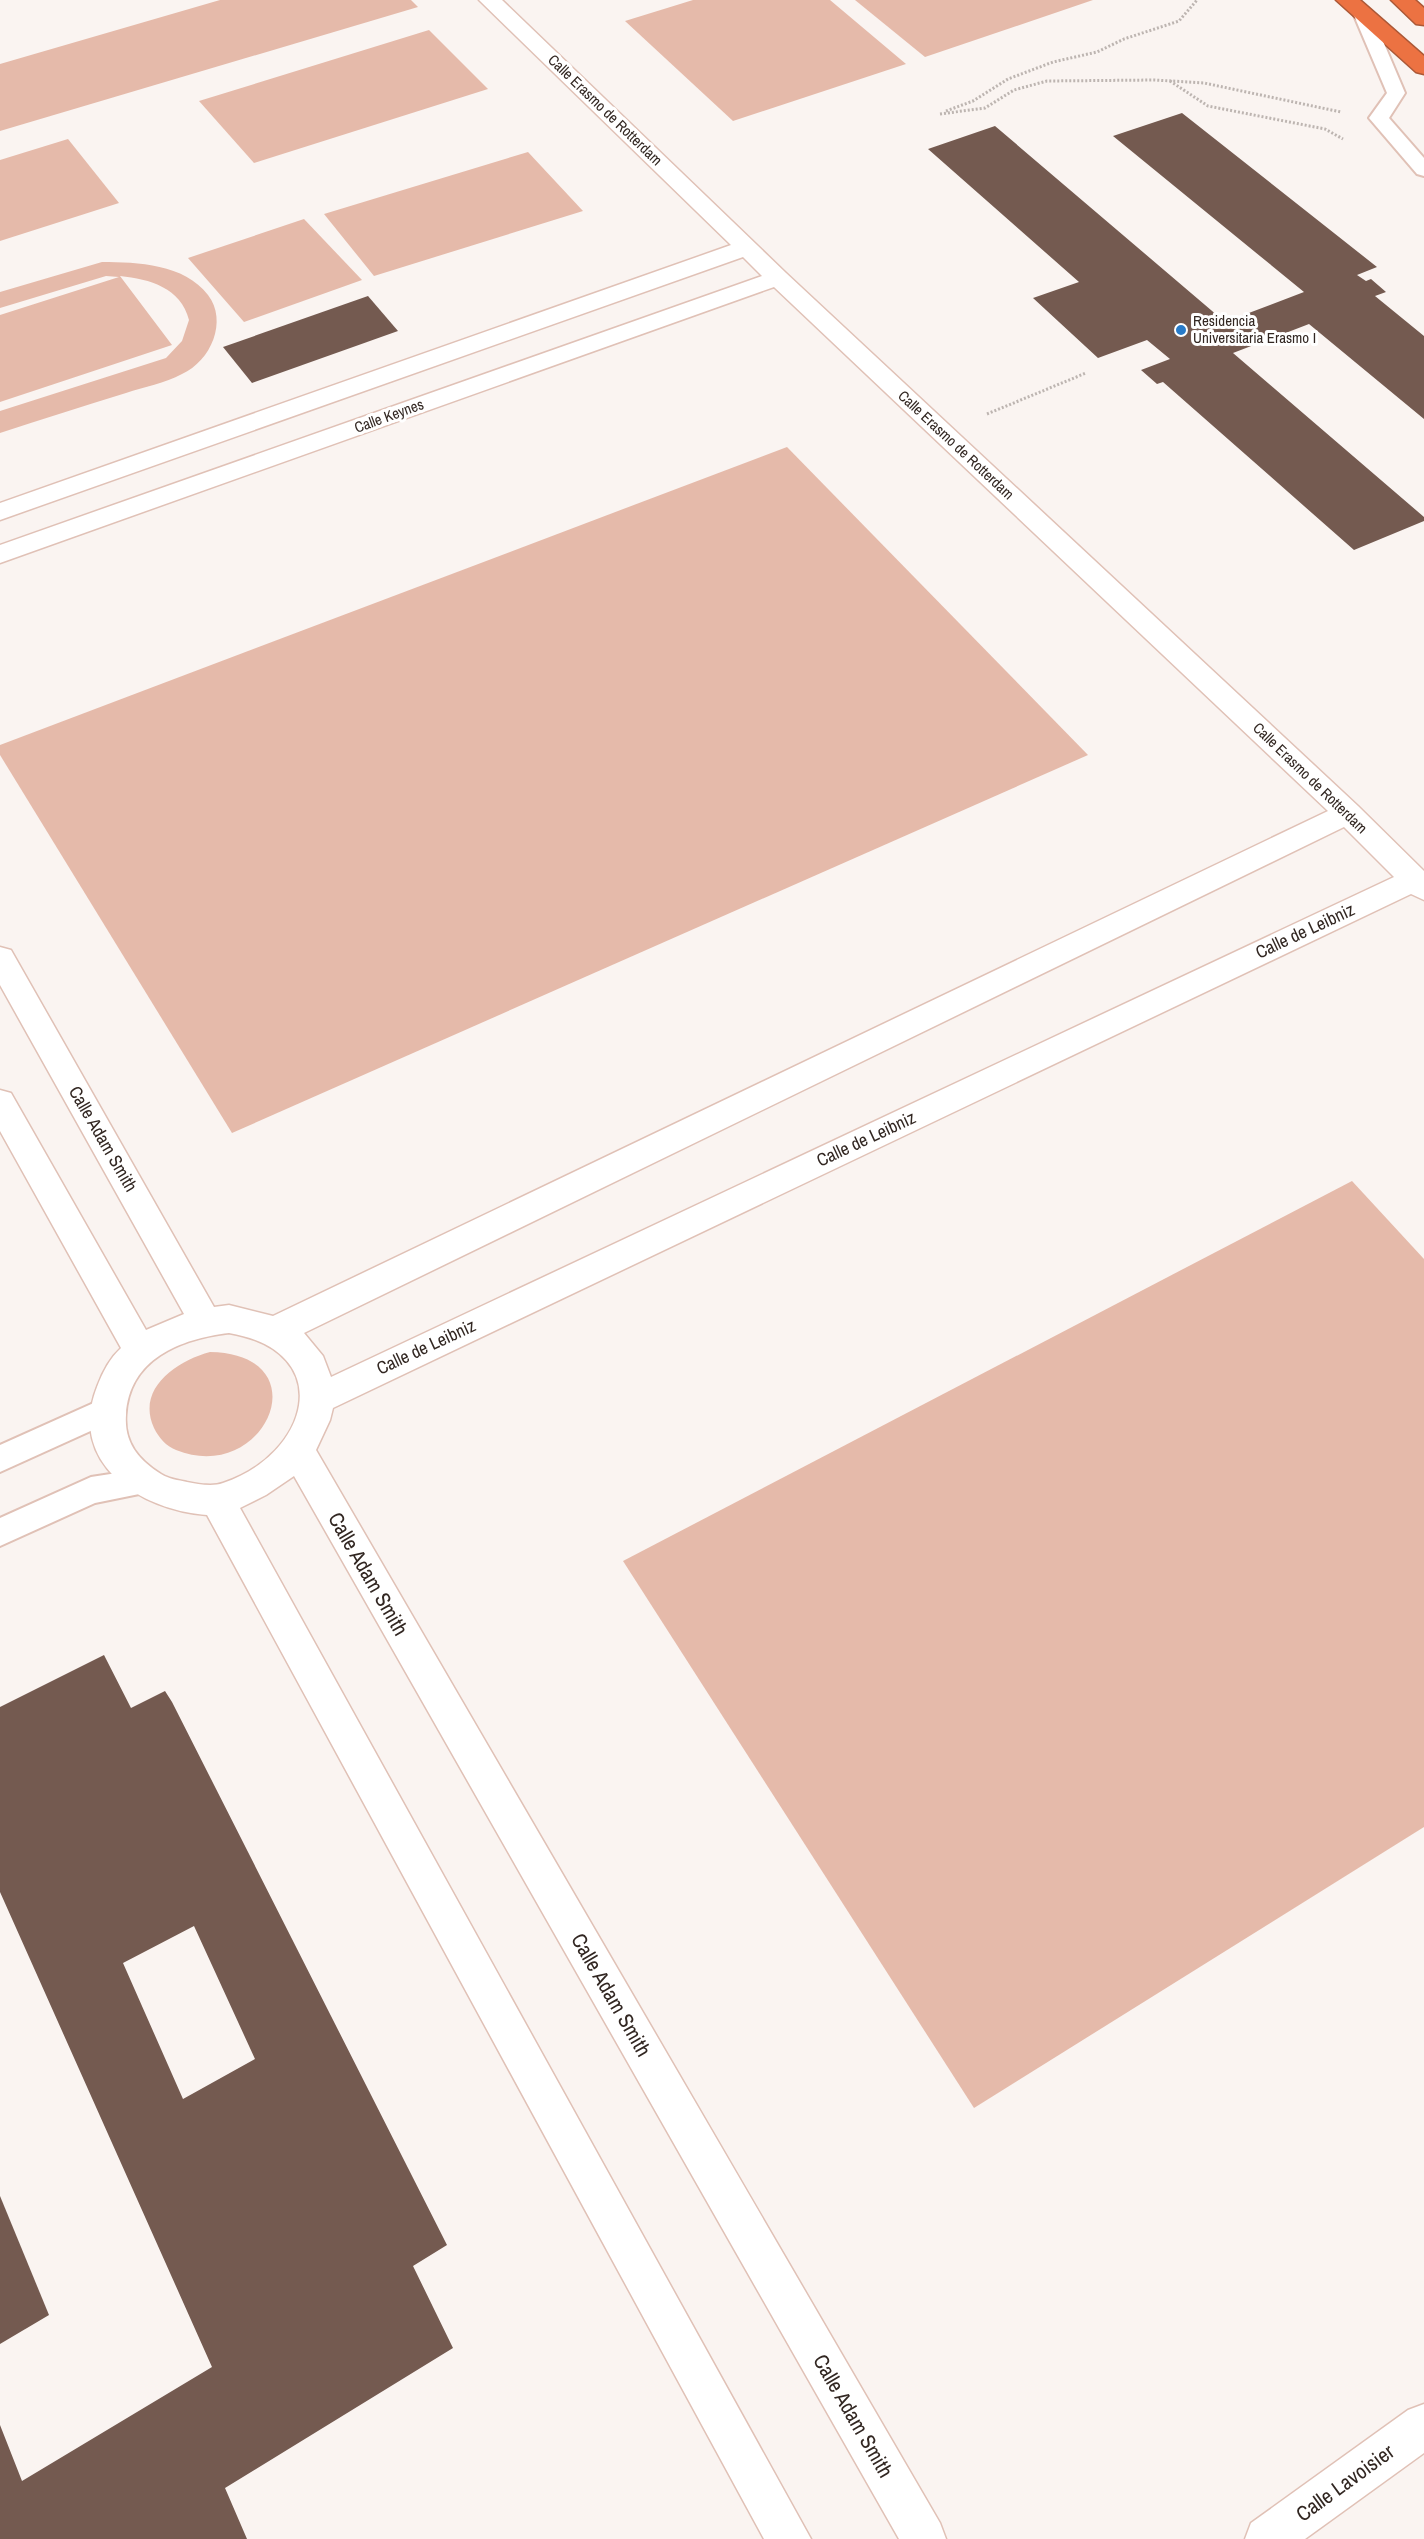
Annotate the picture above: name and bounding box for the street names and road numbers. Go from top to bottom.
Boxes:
street label: Calle Erasmo de Rotterdam [543,49,667,170]
street label: Calle Erasmo de Rotterdam [894,385,1019,504]
street label: Calle Keynes [351,393,426,438]
street label: Calle Erasmo de Rotterdam [1248,717,1372,838]
street label: Calle de Leibniz [1251,897,1358,964]
street label: Calle Adam Smith [63,1081,144,1196]
street label: Calle de Leibniz [812,1105,919,1172]
street label: Calle de Leibniz [372,1313,479,1380]
street label: Calle Adam Smith [321,1507,415,1641]
street label: Calle Adam Smith [564,1928,658,2062]
street label: Calle Adam Smith [806,2349,900,2483]
street label: Calle Lavoisier [1290,2437,1400,2528]

